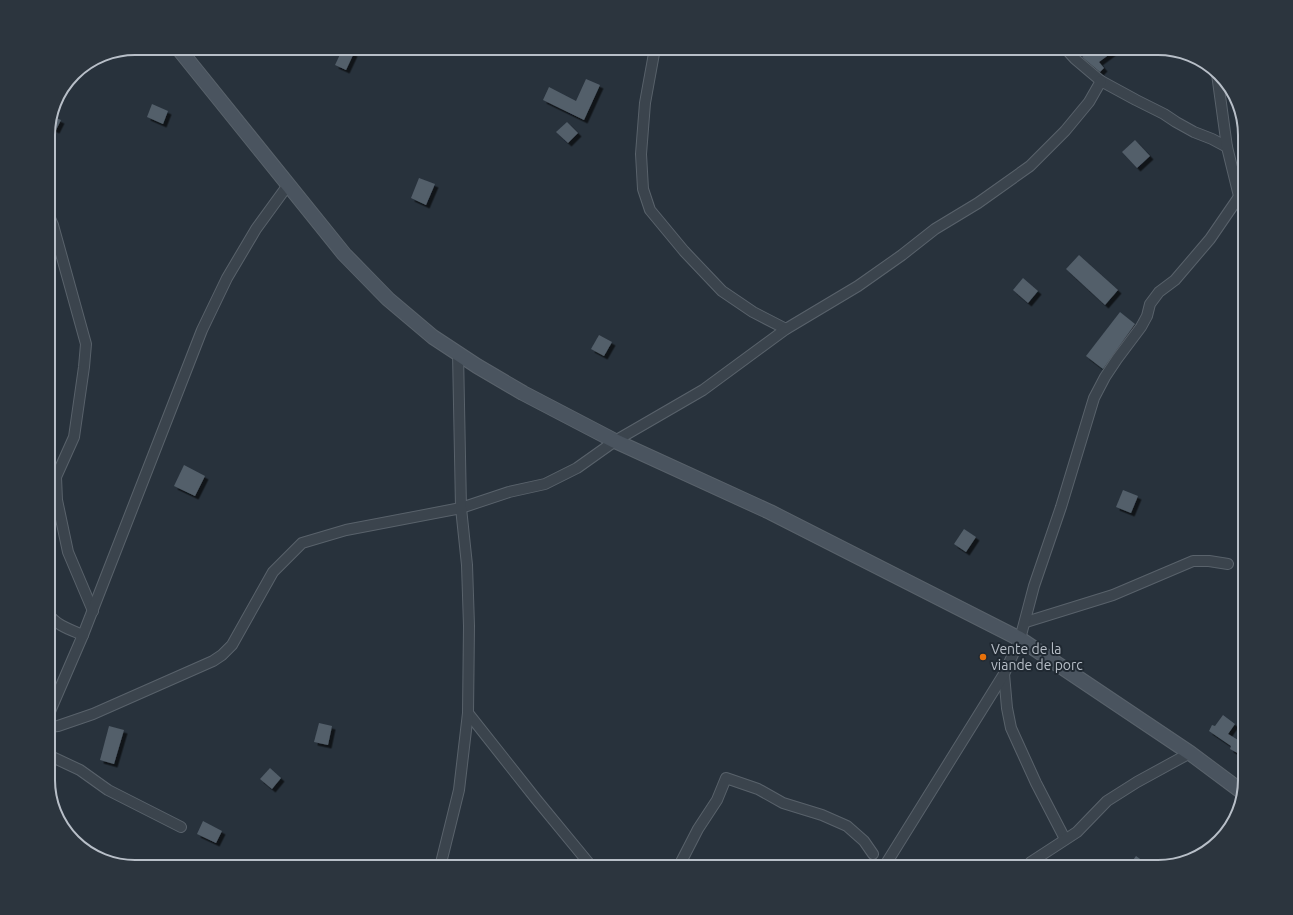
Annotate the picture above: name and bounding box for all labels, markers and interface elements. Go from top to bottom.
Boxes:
place label: Vente de la viande de porc [991,641,1083,673]
marker: Vente de la viande de porc [978,652,988,662]

